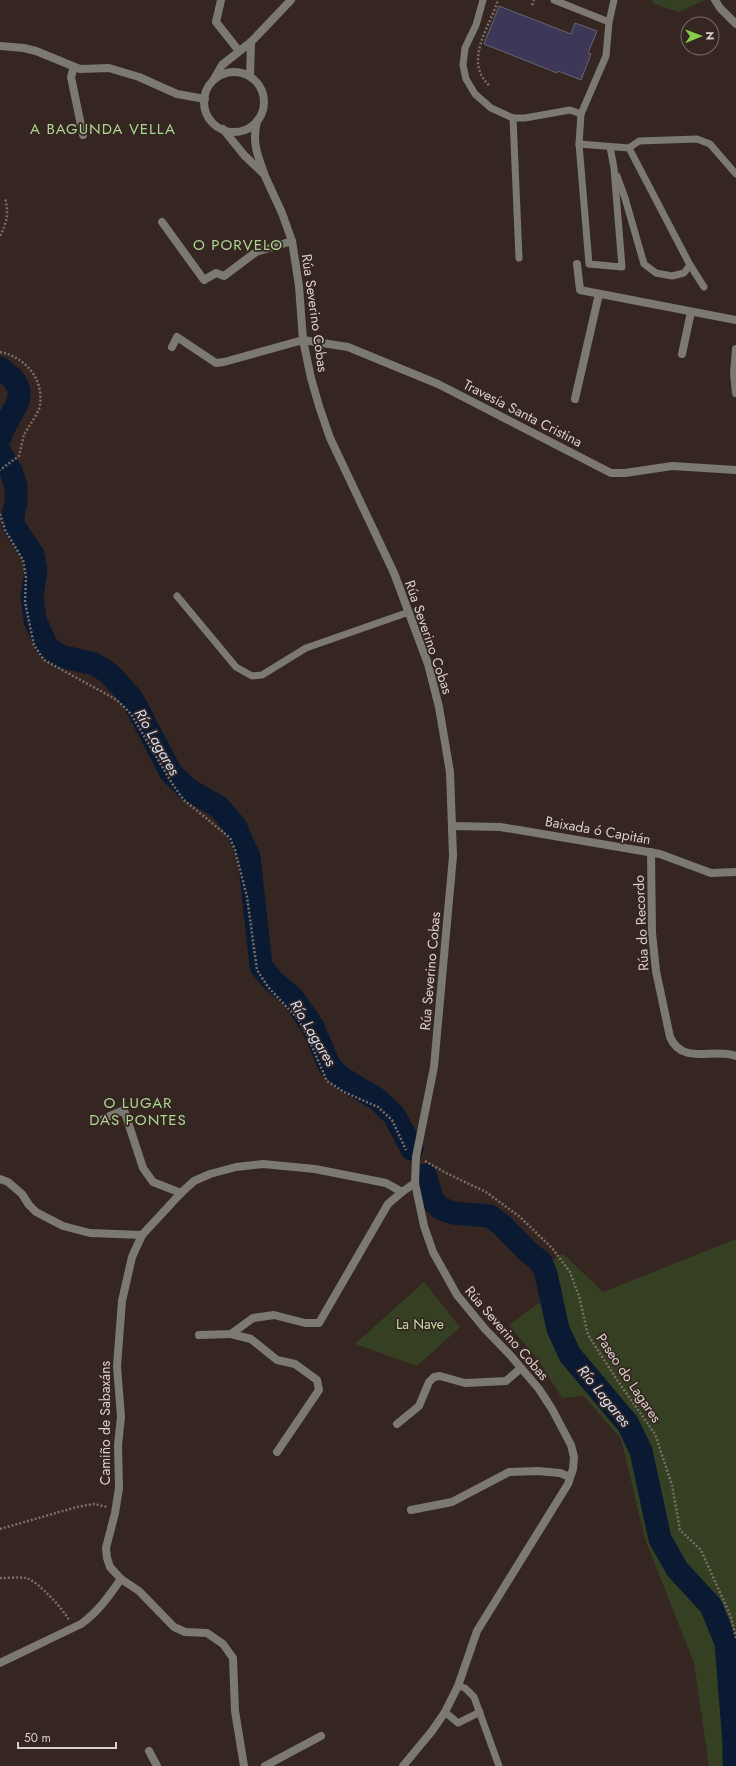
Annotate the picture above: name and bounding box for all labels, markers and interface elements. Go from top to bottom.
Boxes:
north arrow [680,16,720,56]
text: N [702,31,718,40]
district label: A BAGUNDA VELLA [30,118,176,140]
district label: O PORVELO [193,234,283,256]
street label: Rúa Severino Cobas [297,253,333,374]
street label: Travesía Santa Cristina [460,374,586,452]
street label: Rúa Severino Cobas [400,577,458,697]
water label: Río Lagares [129,704,185,780]
street label: Baixada ó Capitán [544,811,652,849]
street label: Rúa do Recordo [628,874,653,971]
street label: Rúa Severino Cobas [415,910,445,1031]
water label: Río Lagares [285,996,342,1070]
district label: O LUGAR DAS PONTES [89,1092,187,1131]
street label: Rúa Severino Cobas [460,1281,554,1385]
park label: La Nave [396,1314,444,1334]
street label: Paseo do Lagares [592,1329,666,1427]
water label: Río Lagares [572,1360,636,1432]
street label: Camiño de Sabaxáns [95,1361,115,1485]
scale bar [18,1724,116,1750]
text: 50 m [24,1729,51,1747]

